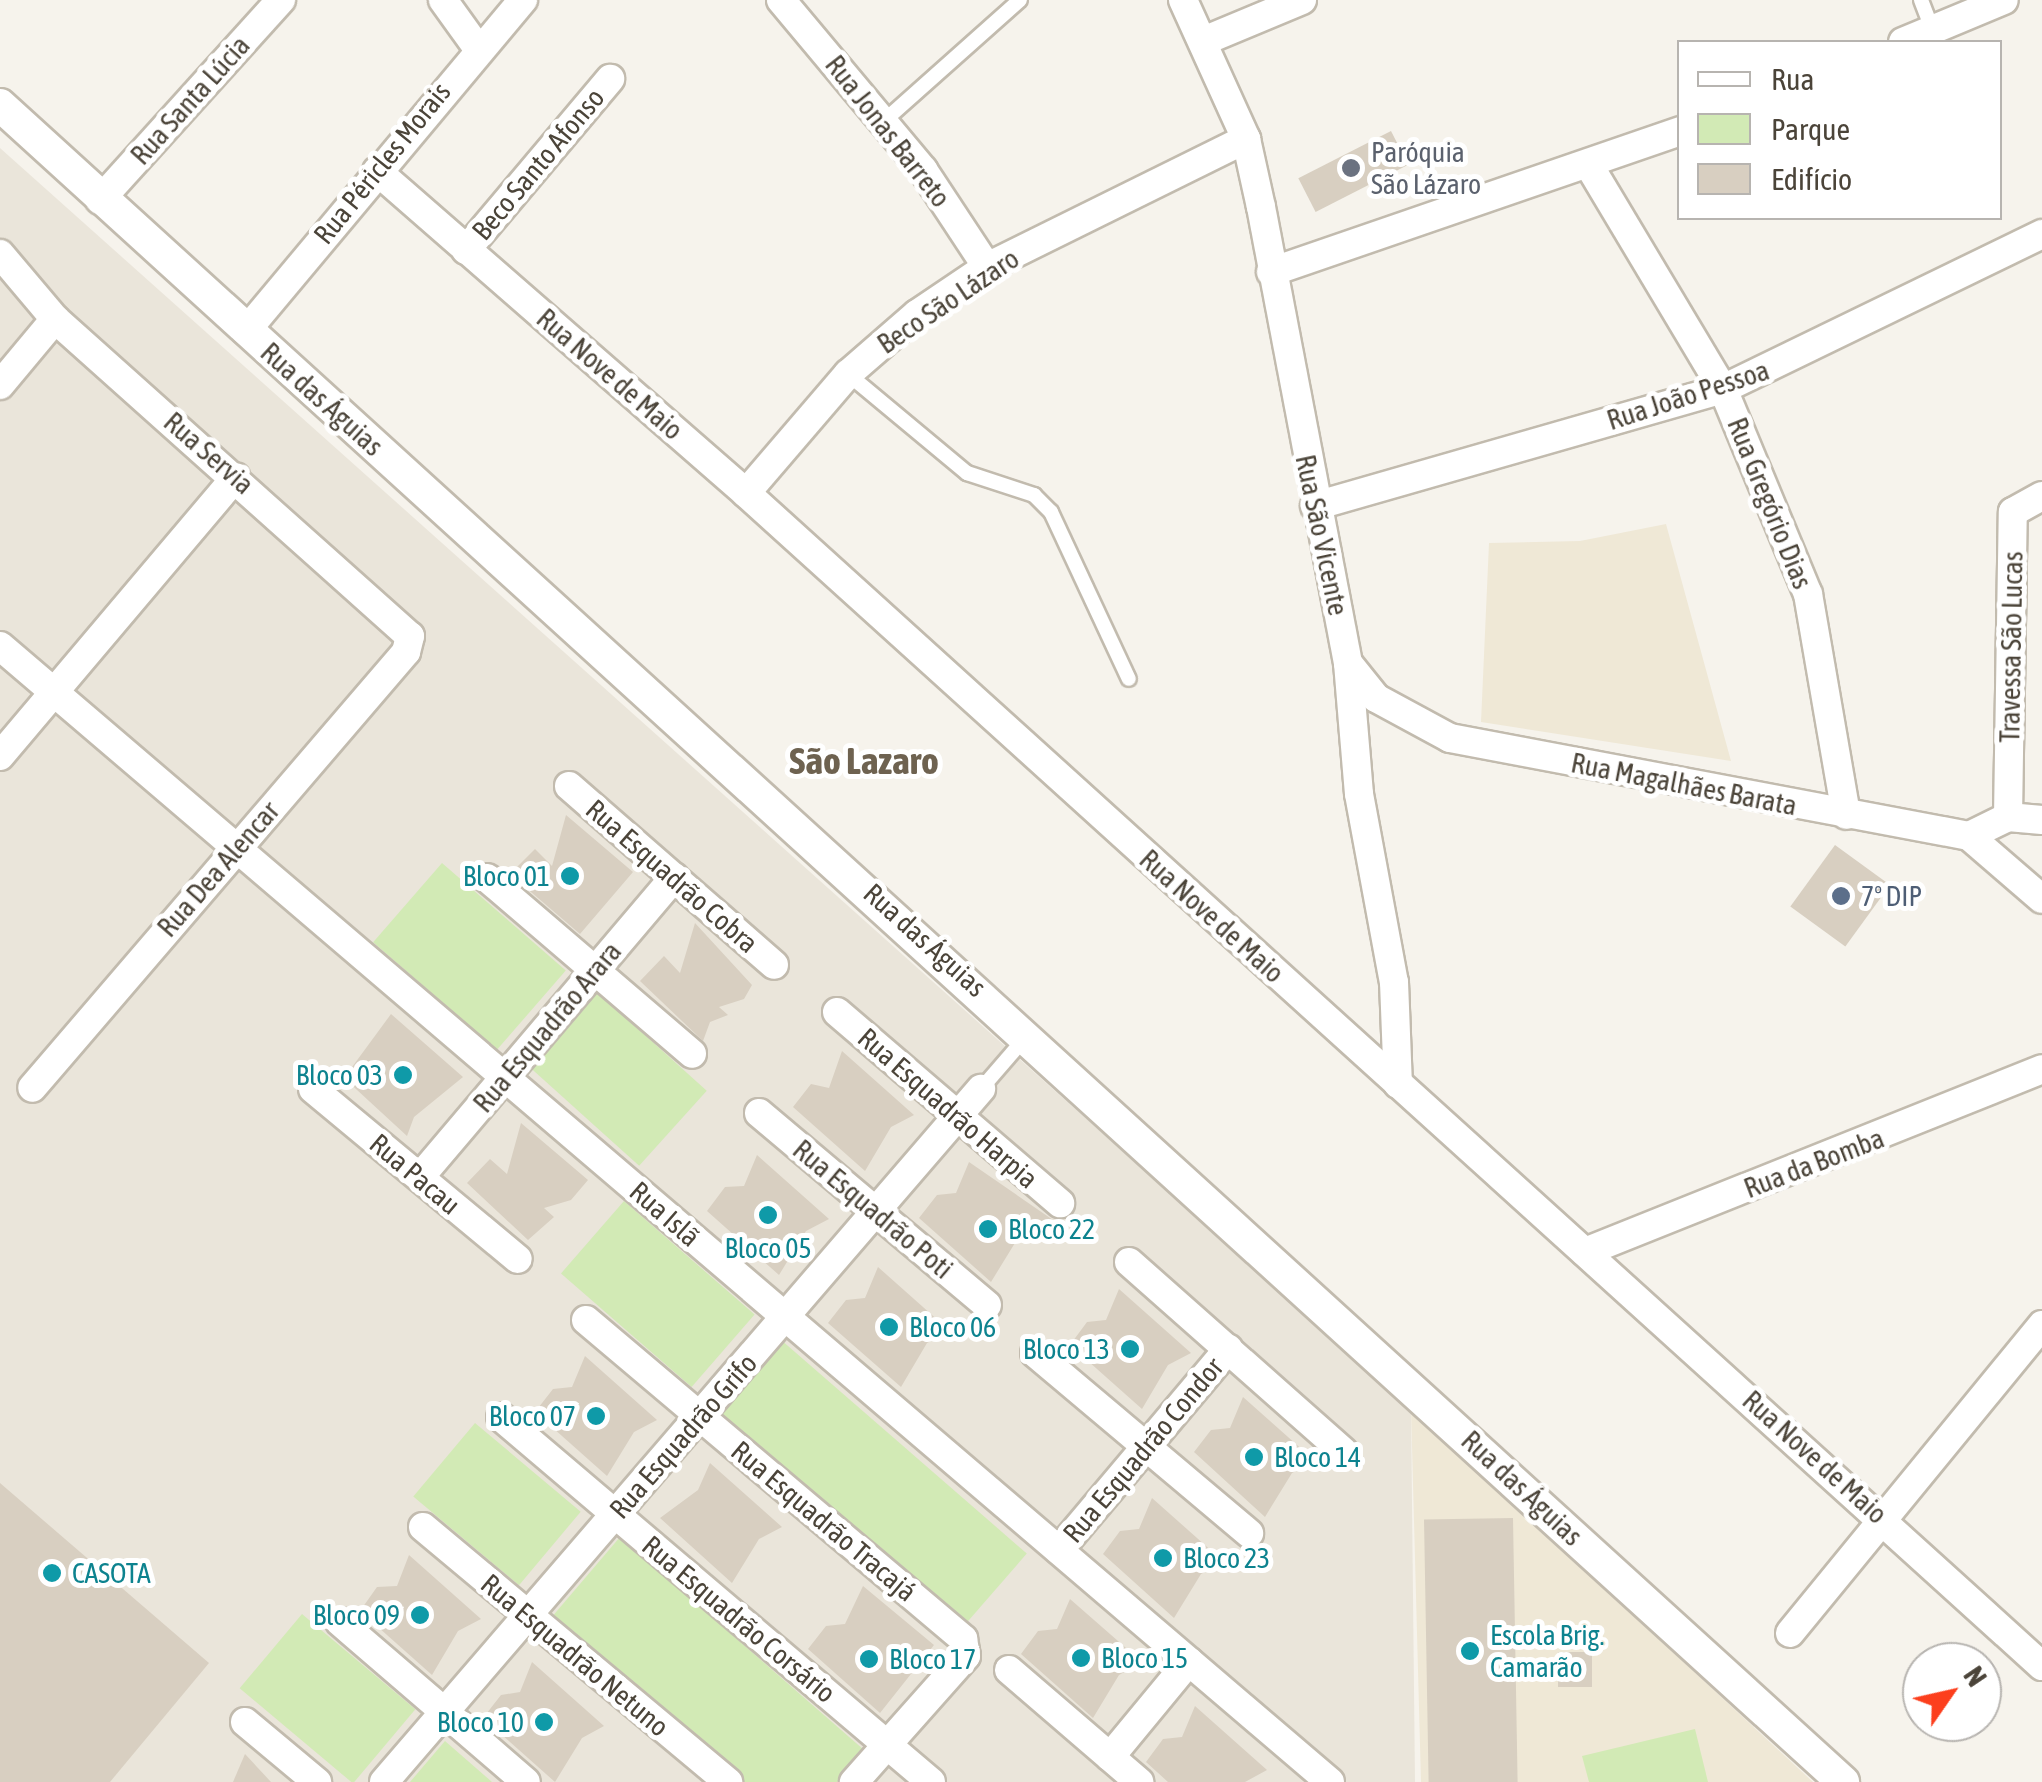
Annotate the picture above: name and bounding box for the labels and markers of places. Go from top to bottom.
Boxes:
place label: Paróquia São Lázaro [1371,135,1481,201]
marker: Paróquia São Lázaro [1340,157,1362,179]
place label: Bloco 01 [463,859,550,893]
marker: Bloco 01 [559,865,581,887]
place label: 7º DIP [1861,879,1922,913]
marker: 7º DIP [1830,885,1852,907]
place label: Bloco 03 [296,1058,383,1092]
marker: Bloco 03 [392,1064,414,1086]
marker: Bloco 05 [757,1204,779,1226]
place label: Bloco 22 [1008,1212,1095,1246]
marker: Bloco 22 [977,1218,999,1240]
place label: Bloco 05 [724,1231,812,1265]
place label: Bloco 06 [909,1310,996,1344]
marker: Bloco 06 [878,1316,900,1338]
place label: Bloco 13 [1023,1332,1110,1366]
marker: Bloco 13 [1119,1338,1141,1360]
place label: Bloco 07 [489,1399,576,1433]
marker: Bloco 07 [585,1405,607,1427]
place label: Bloco 14 [1274,1440,1361,1474]
marker: Bloco 14 [1243,1446,1265,1468]
place label: Bloco 23 [1183,1541,1270,1575]
marker: Bloco 23 [1152,1547,1174,1569]
place label: CASOTA [72,1556,151,1590]
marker: CASOTA [41,1562,63,1584]
place label: Bloco 09 [313,1598,400,1632]
marker: Bloco 09 [409,1604,431,1626]
place label: Escola Brig. Camarão [1490,1618,1605,1684]
marker: Escola Brig. Camarão [1459,1640,1481,1662]
place label: Bloco 15 [1101,1641,1188,1675]
place label: Bloco 17 [889,1642,976,1676]
marker: Bloco 15 [1070,1647,1092,1669]
marker: Bloco 17 [858,1648,880,1670]
place label: Bloco 10 [437,1705,524,1739]
marker: Bloco 10 [533,1711,555,1733]

